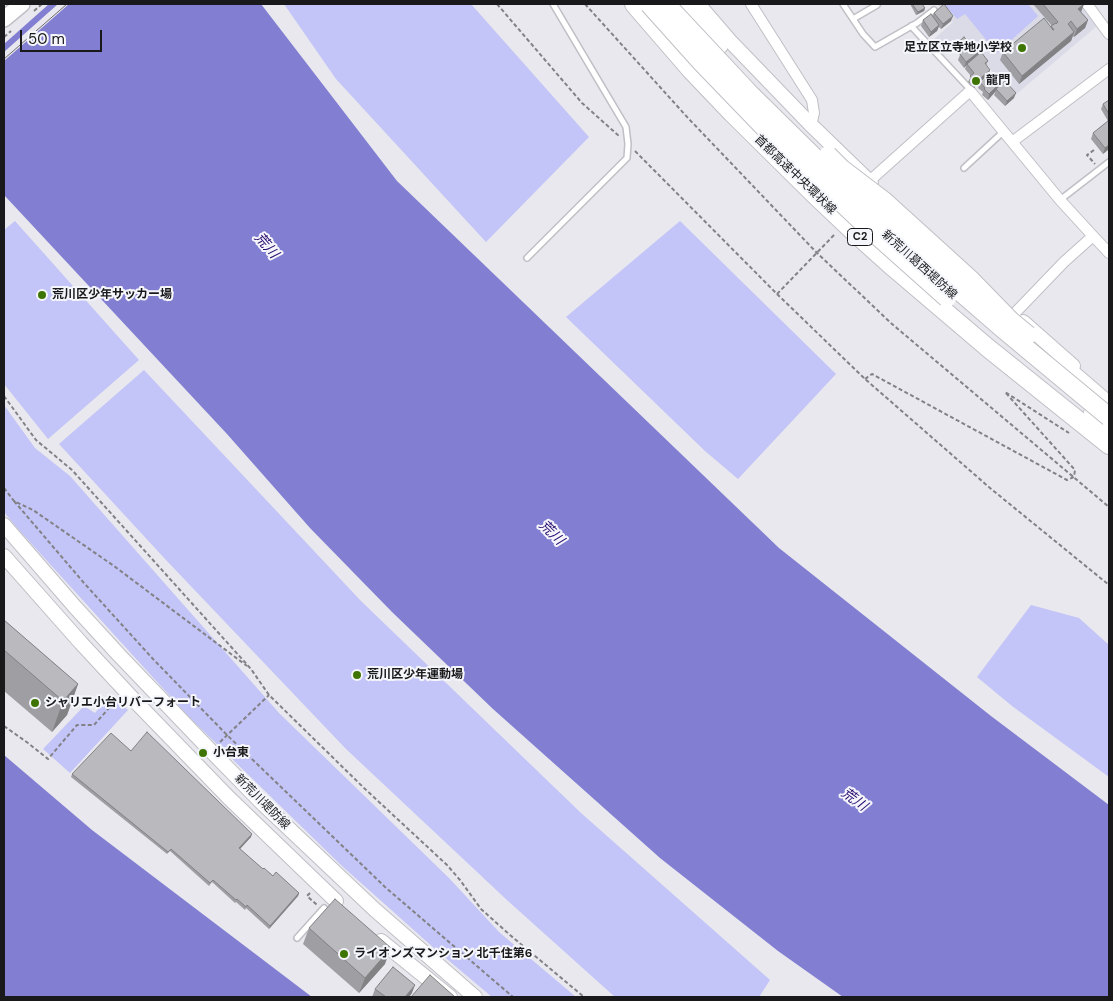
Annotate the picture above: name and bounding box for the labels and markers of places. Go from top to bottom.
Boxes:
place label: 足立区立寺地小学校 [904,41,1012,55]
marker: 足立区立寺地小学校 [1016,42,1028,54]
place label: 龍門 [986,74,1010,88]
marker: 龍門 [970,75,982,87]
place label: 荒川区少年サッカー場 [52,288,172,302]
marker: 荒川区少年サッカー場 [36,289,48,301]
place label: 荒川区少年運動場 [367,668,463,682]
marker: 荒川区少年運動場 [351,669,363,681]
place label: シャリエ小台リバーフォート [45,696,201,710]
marker: シャリエ小台リバーフォート [29,697,41,709]
place label: 小台東 [213,746,249,760]
marker: 小台東 [197,747,209,759]
place label: ライオンズマンション 北千住第6 [354,947,532,961]
marker: ライオンズマンション 北千住第6 [338,948,350,960]

